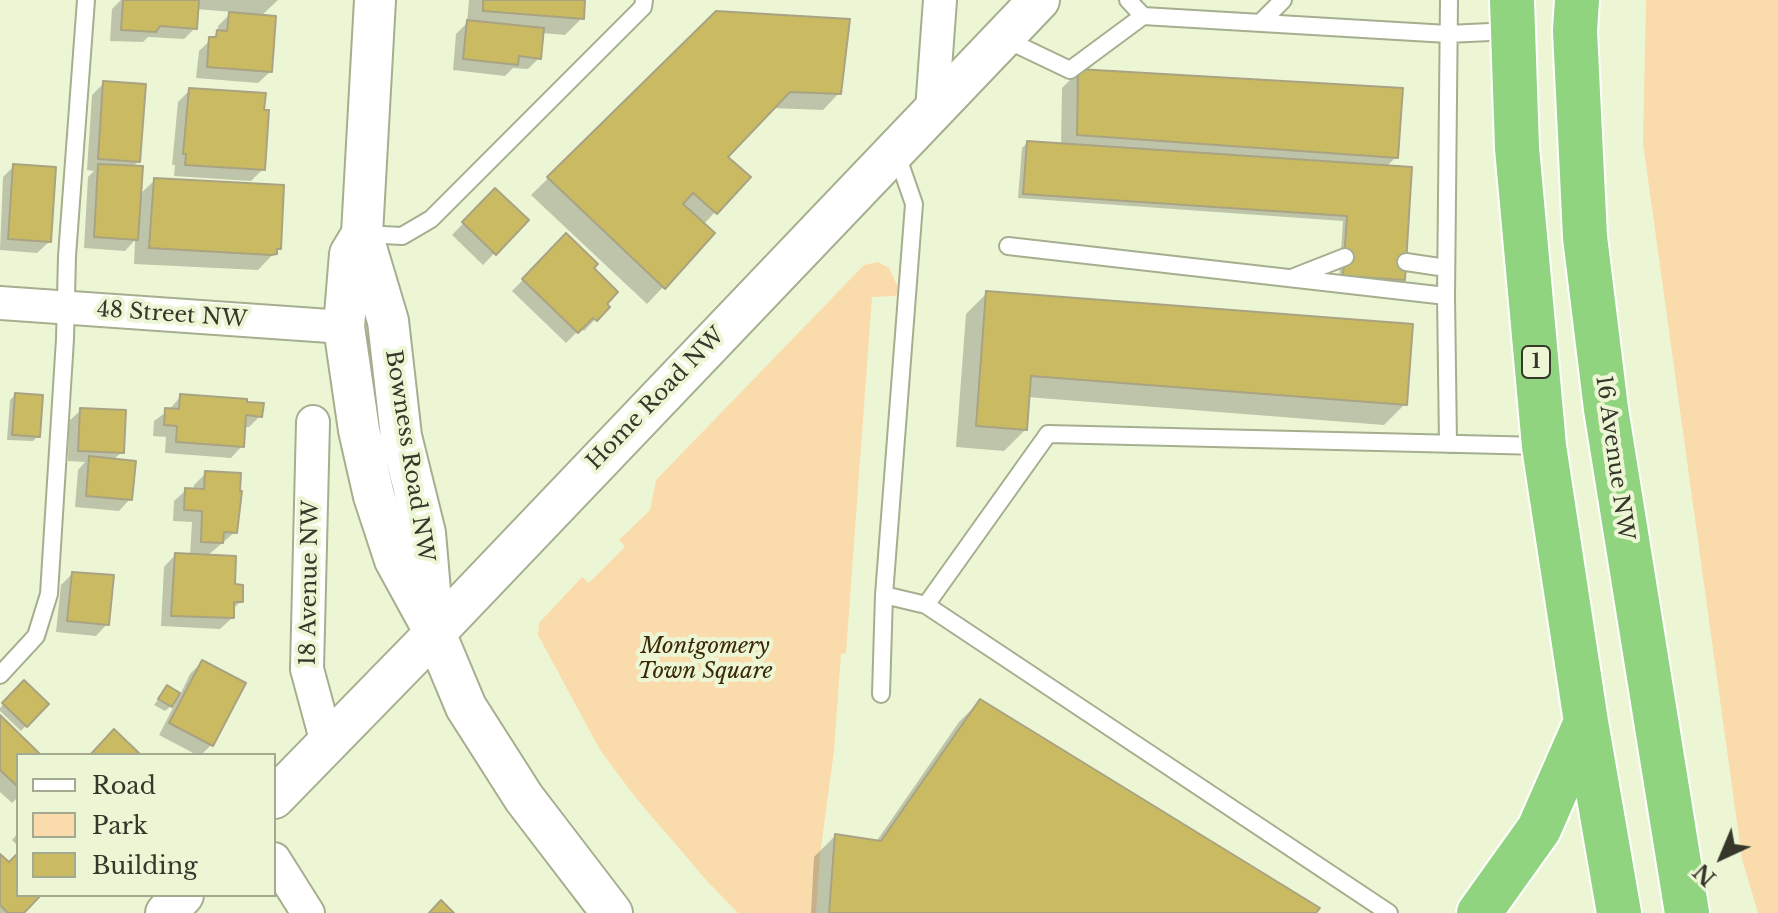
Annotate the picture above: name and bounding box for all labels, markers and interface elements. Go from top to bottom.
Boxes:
street label: 48 Street NW [96,297,248,333]
street label: Home Road NW [581,322,731,476]
road number: 1 [1522,346,1550,378]
street label: Bowness Road NW [379,348,439,564]
street label: 16 Avenue NW [1589,374,1639,542]
street label: 18 Avenue NW [295,500,325,666]
park label: Montgomery Town Square [637,634,773,686]
legend [16,753,276,897]
text: Road [92,771,156,800]
text: Park [92,811,148,840]
north arrow [1682,817,1762,897]
text: Building [92,851,198,880]
text: N [1688,858,1722,892]

